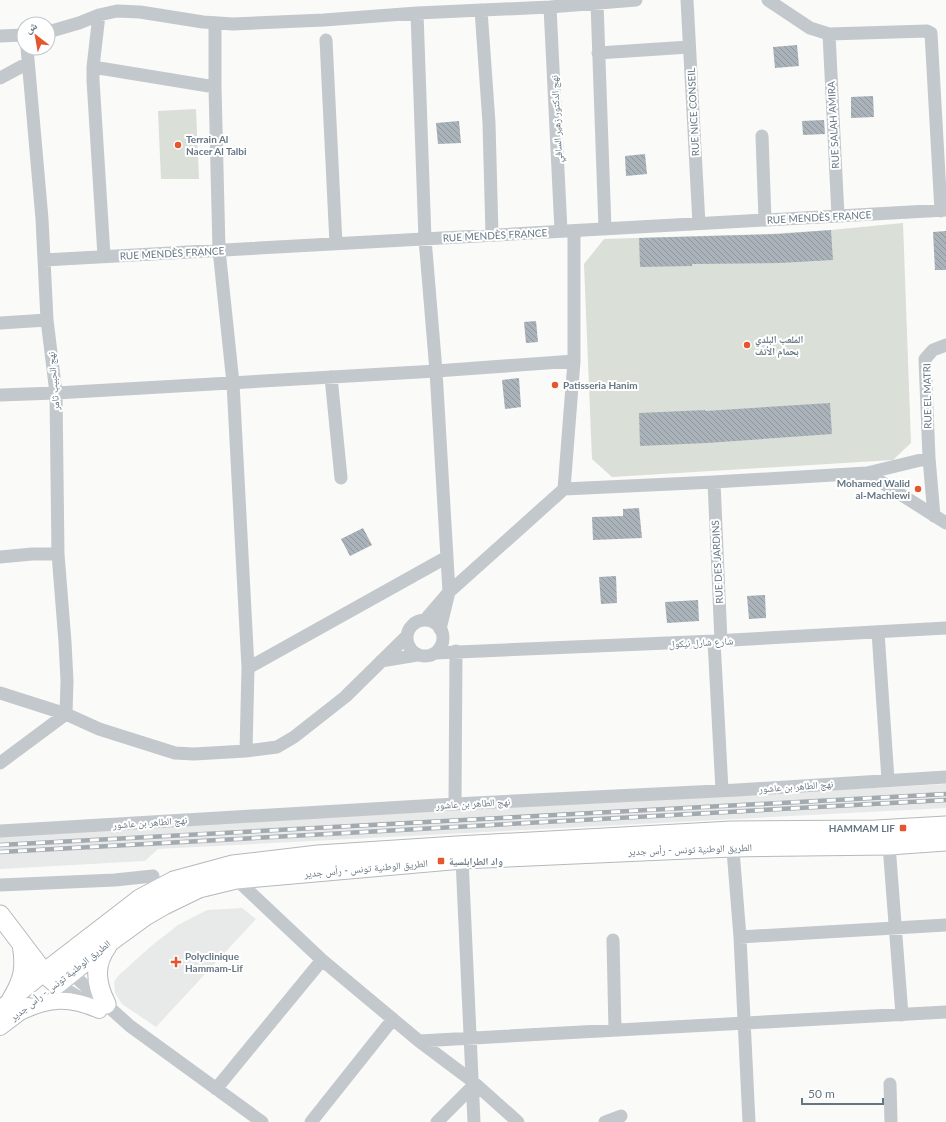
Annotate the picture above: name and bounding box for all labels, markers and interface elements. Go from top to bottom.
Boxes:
north arrow [16,16,56,56]
text: ش [22,18,40,37]
street label: RUE NICE CONSEIL [685,67,701,157]
street label: نهج الدكتور زهير السافي [548,74,567,163]
street label: RUE SALAH AMIRA [825,81,841,169]
place label: Terrain Al Nacer Al Talbi [186,133,247,157]
marker: Terrain Al Nacer Al Talbi [173,140,183,150]
street label: RUE MENDÈS FRANCE [766,208,872,226]
street label: RUE MENDÈS FRANCE [442,226,548,244]
street label: RUE MENDÈS FRANCE [119,244,225,262]
place label: الملعب البلدي بحمام الأتف [755,333,803,358]
marker: الملعب البلدي بحمام الأتف [742,340,752,350]
street label: نهج الحبيب ثامر [44,351,63,412]
street label: RUE EL MATRI [920,363,934,429]
place label: Patisseria Hanim [563,379,638,391]
marker: Patisseria Hanim [550,380,560,390]
place label: Mohamed Walid al-Machlewi [837,477,910,501]
marker: Mohamed Walid al-Machlewi [913,484,923,494]
street label: RUE DES JARDINS [709,520,725,604]
street label: شارع شارل نيكول [668,634,734,651]
street label: نهج الطاهر بن عاشور [757,777,834,796]
street label: نهج الطاهر بن عاشور [434,795,511,812]
street label: نهج الطاهر بن عاشور [111,813,188,832]
place label: HAMMAM LIF [829,822,895,834]
marker: HAMMAM LIF [898,823,908,833]
street label: الطريق الوطنية تونس - رأس جدير [627,841,752,858]
place label: واد الطرابلسية [449,855,503,868]
marker: واد الطرابلسية [436,856,446,866]
street label: الطريق الوطنية تونس - رأس جدير [303,857,428,880]
street label: الطريق الوطنية تونس - رأس جدير [7,937,113,1024]
place label: Polyclinique Hammam-Lif [185,950,243,974]
marker: Polyclinique Hammam-Lif [170,956,182,968]
scale bar [802,1080,883,1106]
text: 50 m [808,1086,835,1101]

